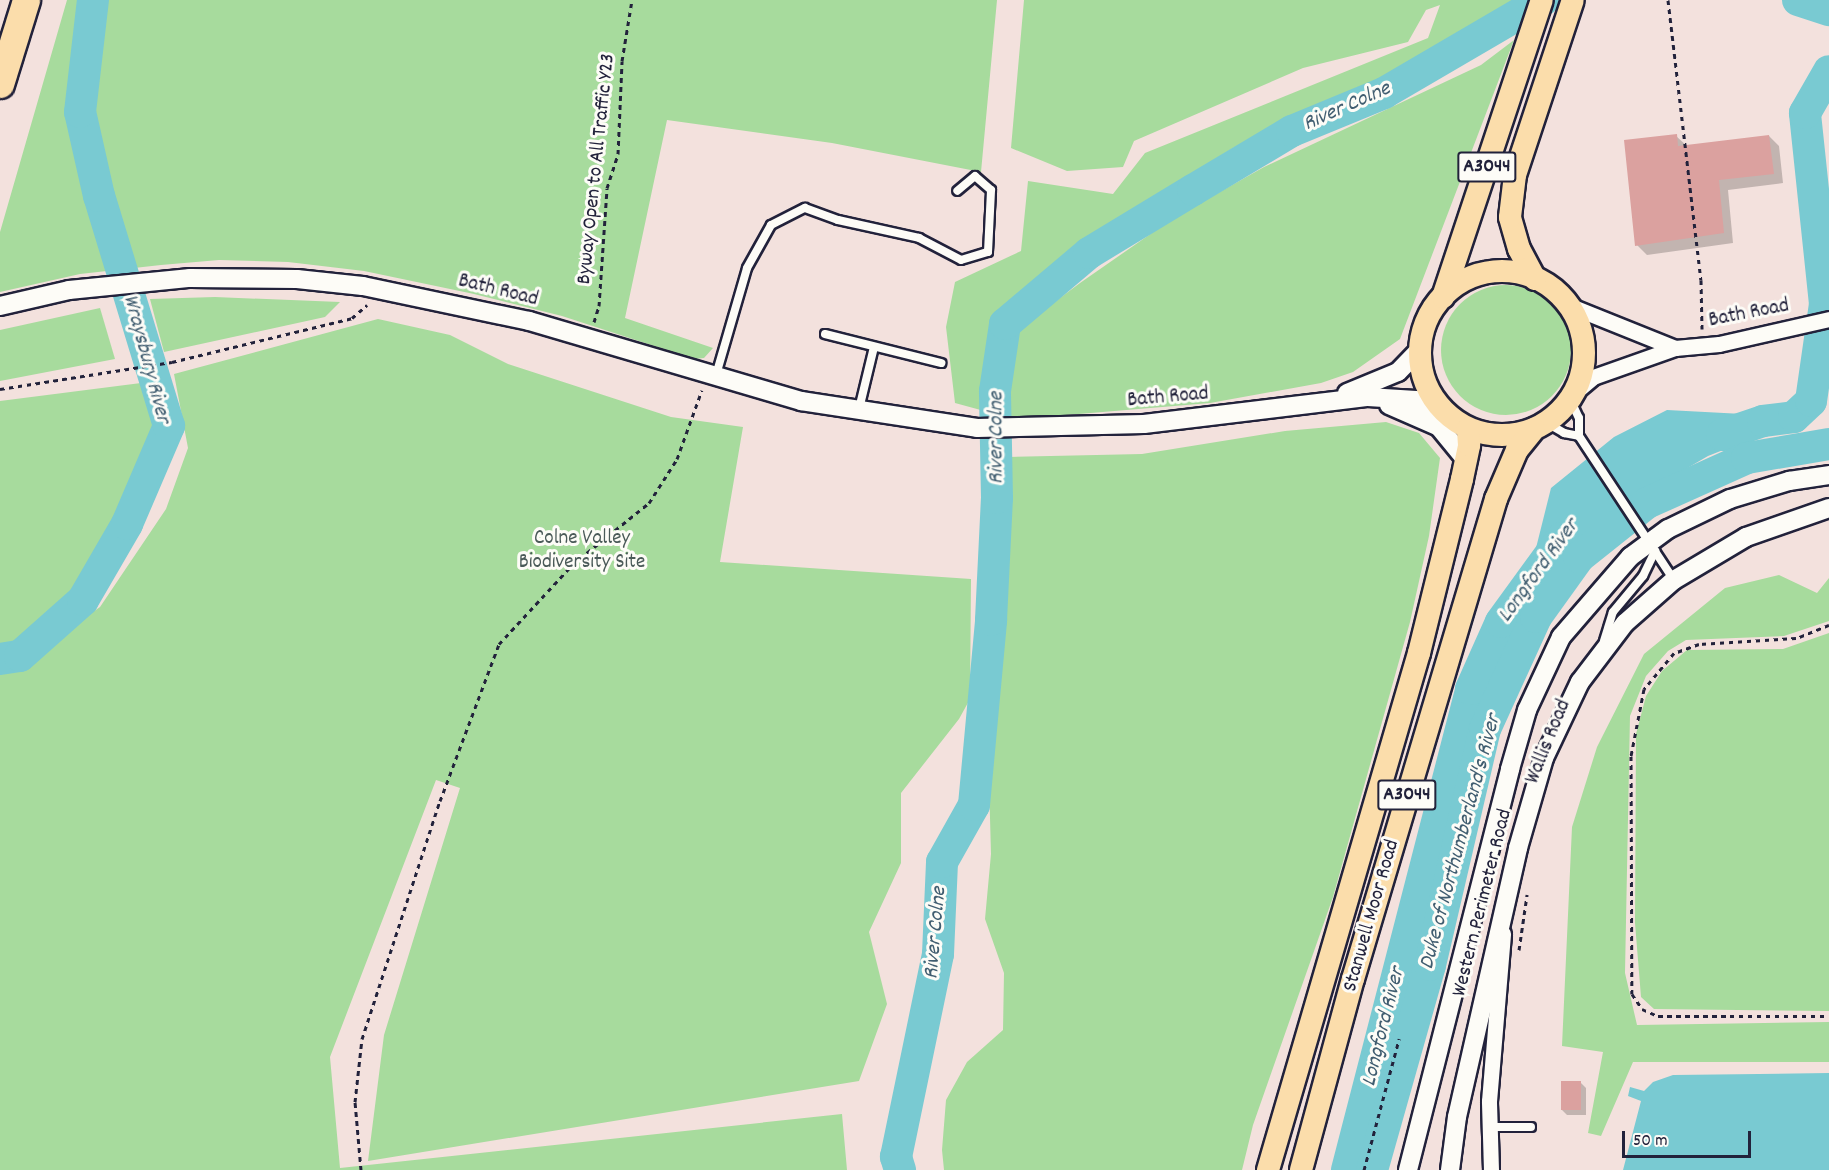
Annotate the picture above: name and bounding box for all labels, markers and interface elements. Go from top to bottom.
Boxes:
street label: Byway Open to All Traffic Y23 [572,52,622,286]
water label: River Colne [1299,76,1395,138]
road number: A3044 [1457,150,1517,184]
street label: Bath Road [456,269,540,313]
water label: Wraysbury River [116,292,176,426]
street label: Bath Road [1707,294,1791,334]
street label: Bath Road [1126,382,1210,414]
water label: River Colne [984,392,1010,484]
water label: Longford River [1493,514,1585,628]
park label: Colne Valley Biodiversity Site [519,526,645,576]
street label: Wallis Road [1521,696,1577,788]
water label: Duke of Northumberland's River [1414,712,1508,972]
road number: A3044 [1377,778,1437,812]
street label: Western Perimeter Road [1448,807,1518,999]
street label: Stanwell Moor Road [1338,837,1406,995]
water label: River Colne [919,886,953,980]
water label: Longford River [1357,965,1411,1089]
scale bar [1625,1119,1754,1157]
text: 50 m [1633,1129,1668,1154]

